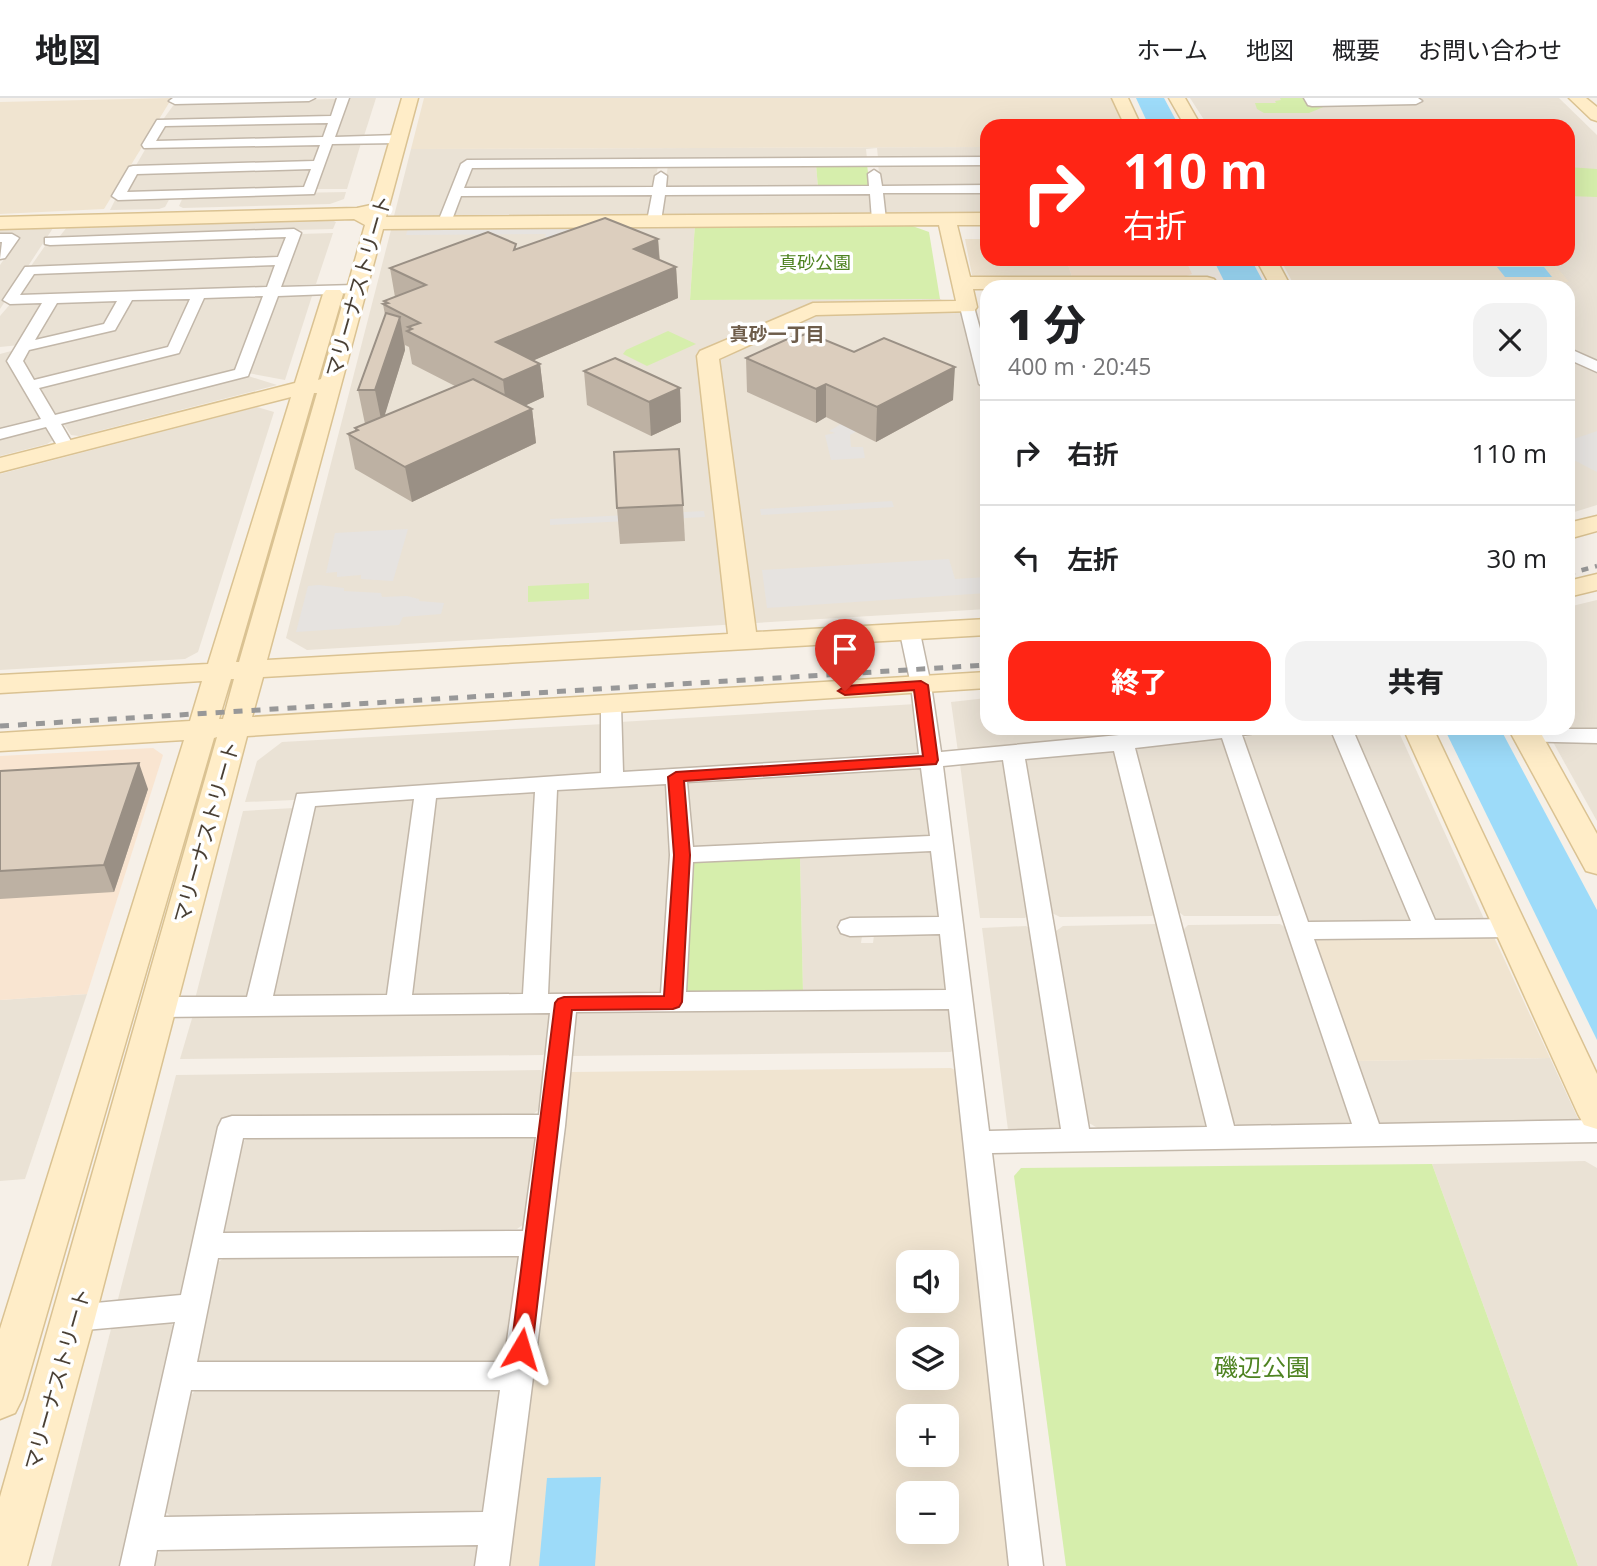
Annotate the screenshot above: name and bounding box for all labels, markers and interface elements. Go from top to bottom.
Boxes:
text: 地図 [35,27,101,72]
text: ホーム [1137,33,1208,66]
text: 地図 [1246,33,1294,66]
text: 概要 [1332,33,1380,66]
text: お問い合わせ [1418,33,1562,66]
text: 110 m [1123,137,1268,203]
icon: right [1008,147,1099,238]
street label: マリーナストリート [318,191,398,381]
text: 右折 [1123,203,1187,246]
park label: 真砂公園 [779,250,851,274]
text: 1 分 [1008,295,1086,352]
button: close [1473,303,1547,377]
district label: 真砂一丁目 [729,321,825,347]
text: 400 m · 20:45 [1008,350,1151,382]
icon: right [1008,434,1046,472]
text: 110 m [1472,435,1547,471]
text: 右折 [1067,436,1119,472]
icon: left [1008,539,1046,577]
text: 30 m [1486,540,1547,576]
text: 左折 [1067,541,1119,577]
pin [815,619,875,691]
icon: arrive [826,630,864,668]
button: 終了 [1008,641,1271,721]
button: 共有 [1285,641,1547,721]
street label: マリーナストリート [166,737,246,927]
map controls [896,1250,959,1544]
button: sound [896,1250,959,1313]
street label: マリーナストリート [17,1284,97,1474]
position arrow [484,1312,558,1386]
button: layers [896,1327,959,1390]
park label: 磯辺公園 [1214,1350,1310,1383]
button: + [896,1404,959,1467]
button: − [896,1481,959,1544]

